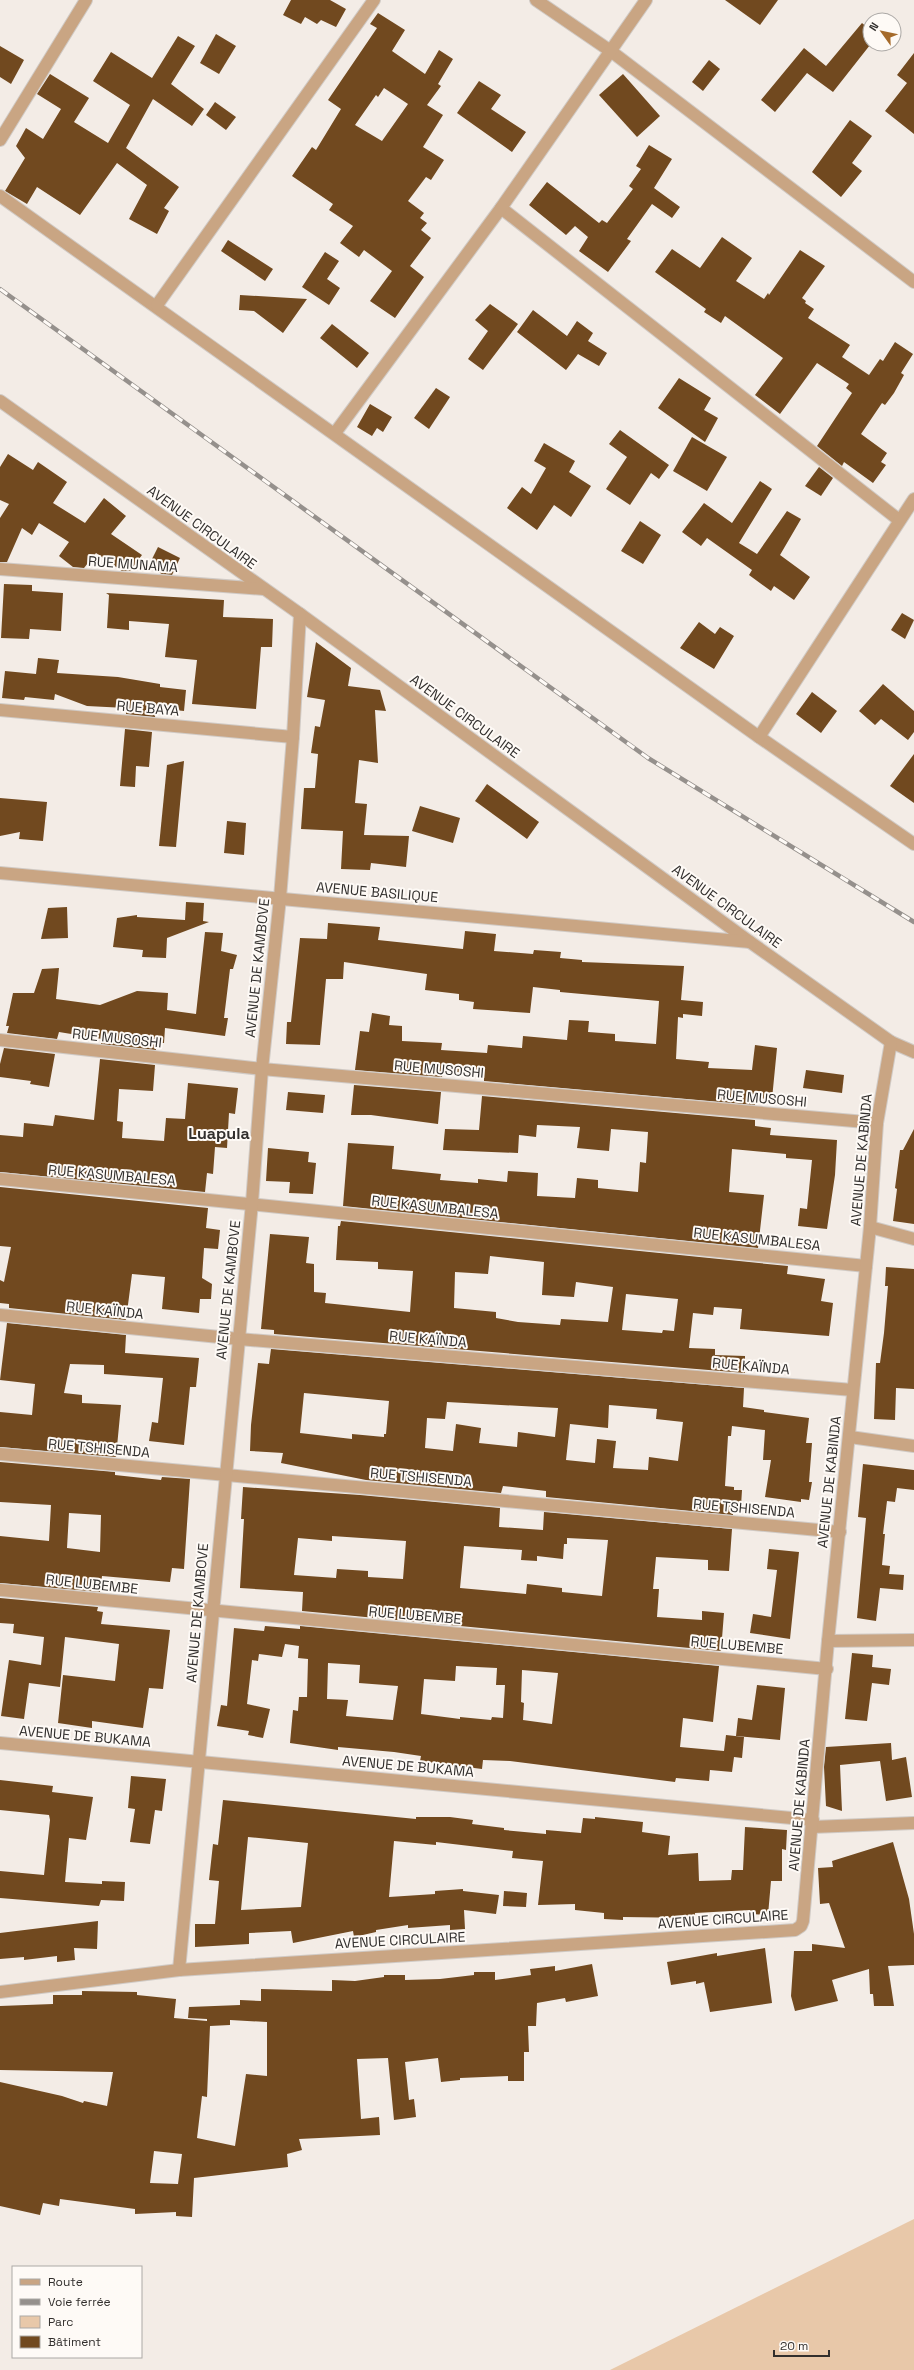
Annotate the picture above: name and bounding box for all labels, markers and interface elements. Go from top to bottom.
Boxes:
north arrow [862,12,902,52]
text: N [866,20,881,33]
street label: AVENUE CIRCULAIRE [144,481,260,573]
street label: RUE MUNAMA [87,552,179,576]
street label: AVENUE CIRCULAIRE [407,670,523,762]
street label: RUE BAYA [116,696,180,720]
street label: AVENUE CIRCULAIRE [669,860,785,952]
street label: AVENUE BASILIQUE [315,878,439,906]
street label: AVENUE DE KAMBOVE [241,897,273,1039]
street label: RUE MUSOSHI [71,1024,163,1052]
street label: RUE MUSOSHI [393,1056,485,1082]
street label: RUE MUSOSHI [716,1085,808,1111]
street label: AVENUE DE KABINDA [846,1093,876,1227]
district label: Luapula [188,1123,250,1144]
street label: RUE KASUMBALESA [48,1160,177,1190]
street label: RUE KASUMBALESA [370,1191,500,1223]
street label: AVENUE DE KAMBOVE [212,1219,244,1361]
street label: RUE KASUMBALESA [692,1223,822,1255]
street label: RUE KAÏNDA [65,1297,145,1323]
street label: RUE KAÏNDA [389,1327,468,1351]
street label: RUE KAÏNDA [712,1354,791,1378]
street label: AVENUE DE KABINDA [813,1415,845,1549]
street label: RUE TSHISENDA [47,1435,151,1461]
street label: RUE TSHISENDA [369,1464,473,1490]
street label: RUE TSHISENDA [692,1495,796,1521]
street label: AVENUE DE KAMBOVE [182,1542,212,1683]
street label: RUE LUBEMBE [45,1570,139,1598]
street label: RUE LUBEMBE [368,1602,462,1628]
street label: RUE LUBEMBE [690,1632,784,1658]
street label: AVENUE DE BUKAMA [18,1721,152,1751]
street label: AVENUE DE KABINDA [784,1738,814,1872]
street label: AVENUE DE BUKAMA [341,1751,475,1781]
street label: AVENUE CIRCULAIRE [657,1905,789,1933]
street label: AVENUE CIRCULAIRE [334,1928,466,1952]
legend [12,2266,142,2358]
text: Route [48,2274,83,2290]
text: Voie ferrée [48,2294,111,2310]
text: Parc [48,2314,73,2330]
scale bar [774,2332,829,2358]
text: Bâtiment [48,2334,101,2350]
text: 20 m [780,2338,808,2354]

